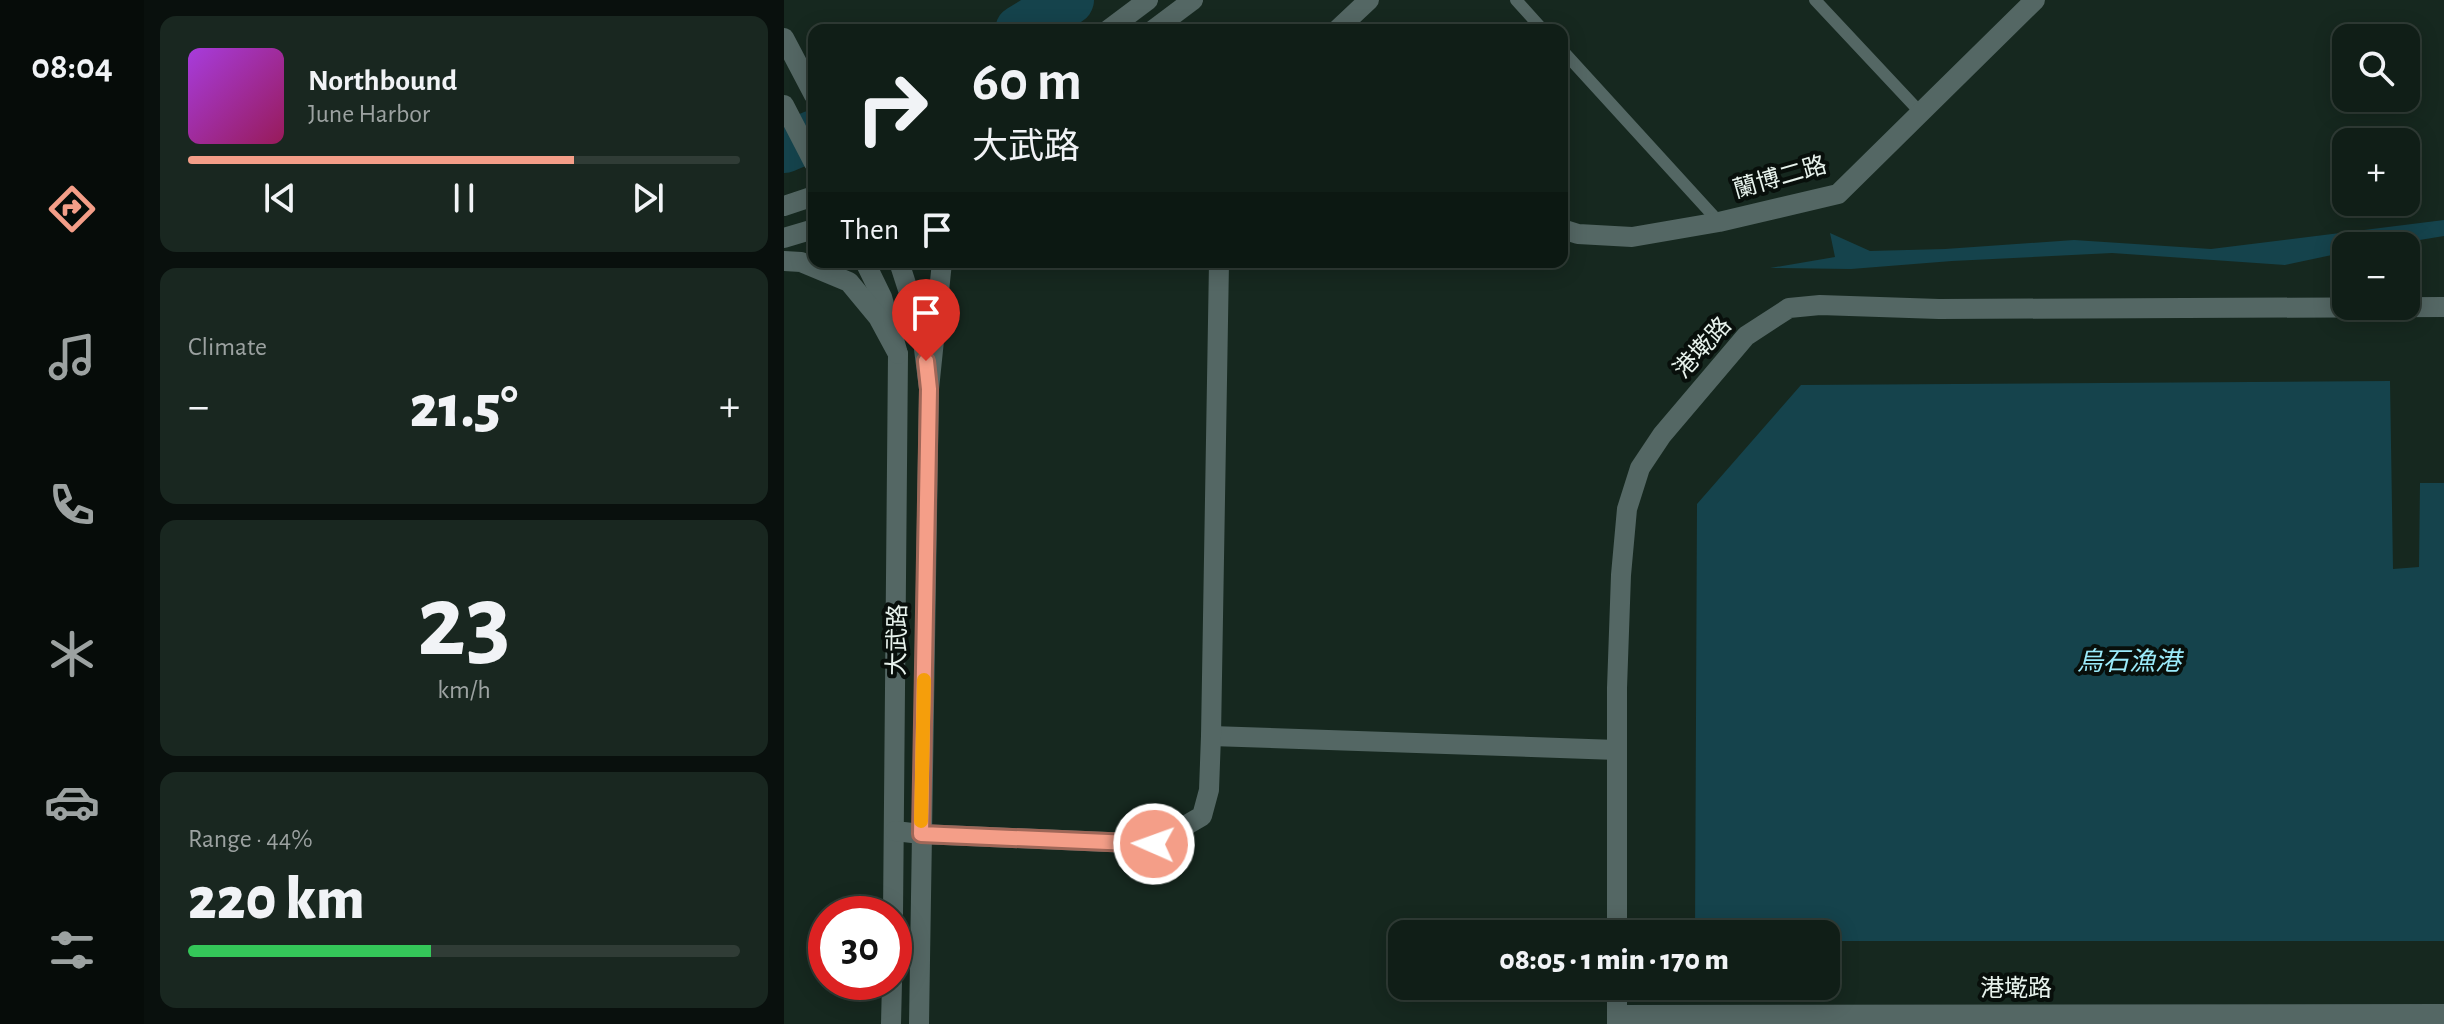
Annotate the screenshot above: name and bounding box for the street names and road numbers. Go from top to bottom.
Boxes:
street label: 蘭博二路 [1730,151,1829,203]
street label: 港墘路 [1669,312,1736,383]
street label: 大武路 [883,604,911,676]
street label: 港墘路 [1980,975,2052,1001]

